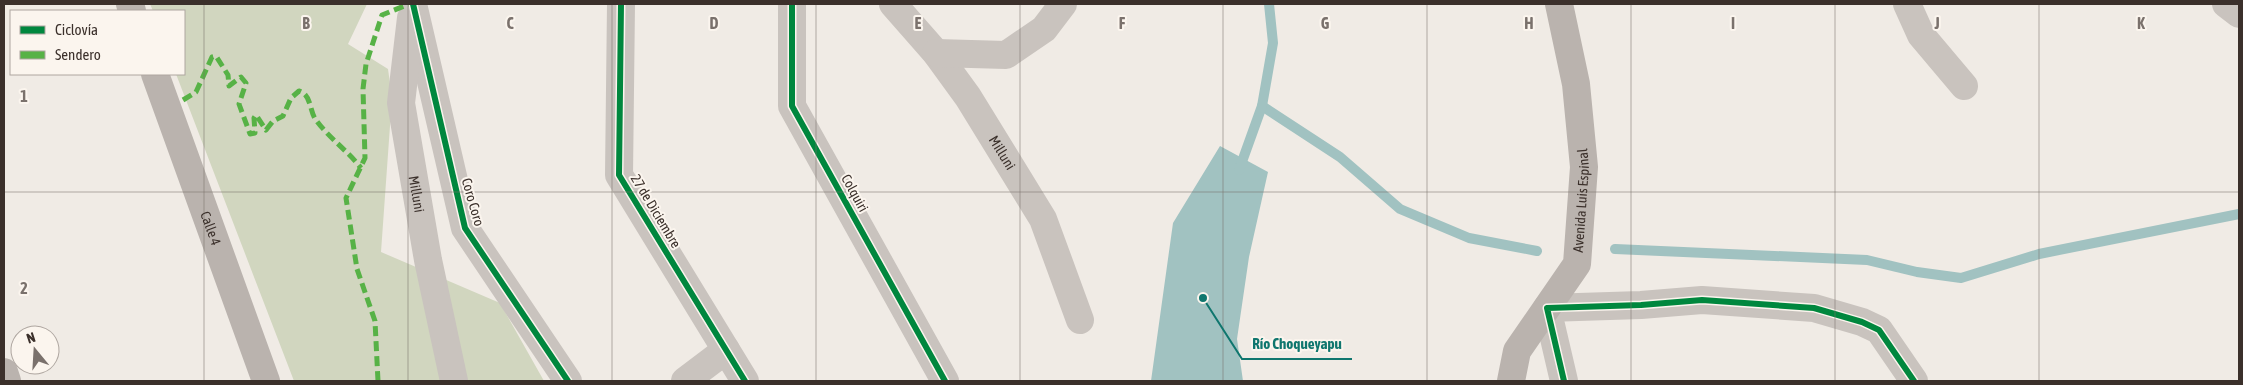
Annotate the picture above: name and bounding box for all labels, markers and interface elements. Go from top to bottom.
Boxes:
legend [10,10,185,75]
text: B [302,14,310,32]
text: C [506,14,514,32]
text: D [710,14,719,32]
text: E [915,14,922,32]
text: F [1119,14,1126,32]
text: G [1321,14,1330,32]
text: H [1524,14,1534,32]
text: I [1731,14,1735,32]
text: J [1933,14,1940,32]
text: K [2137,14,2145,32]
text: Ciclovía [55,21,98,38]
text: Sendero [55,46,101,63]
text: 1 [20,87,28,105]
street label: Milluni [986,133,1019,173]
street label: Avenida Luis Espinal [1570,148,1592,253]
street label: 27 de Diciembre [628,171,684,251]
street label: Colquiri [838,171,872,215]
street label: Milluni [406,175,428,214]
street label: Coro Coro [459,176,487,228]
street label: Calle 4 [197,209,224,248]
text: 2 [20,279,28,297]
north arrow [10,325,60,375]
text: N [25,329,37,347]
callout: Río Choqueyapu [1242,329,1352,359]
text: Río Choqueyapu [1252,335,1342,352]

